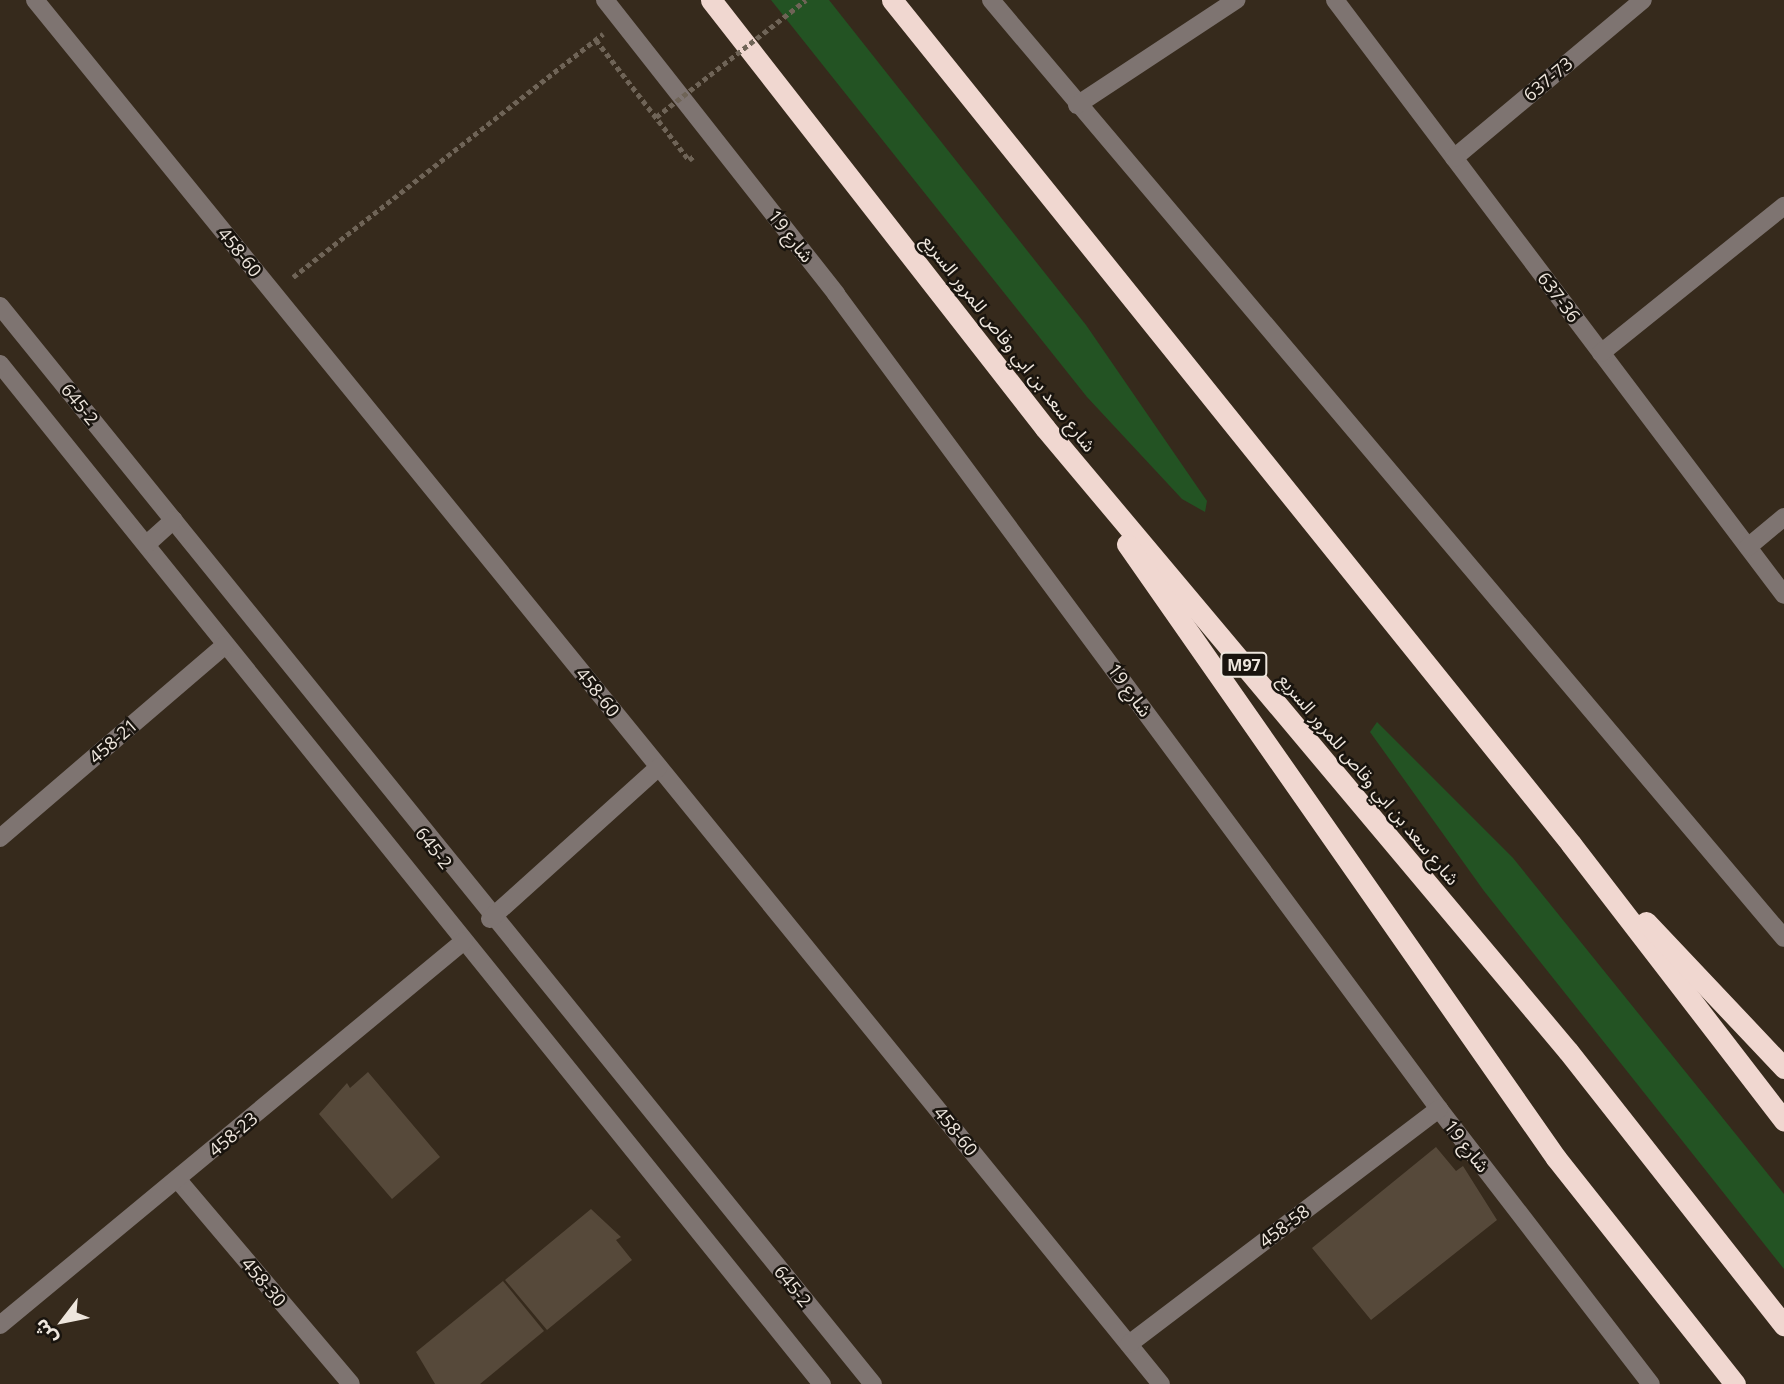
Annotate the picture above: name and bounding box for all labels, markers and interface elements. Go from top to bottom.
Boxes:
street label: 637-73 [1519,52,1577,106]
street label: شارع 19 [764,206,818,266]
street label: 458-60 [214,223,266,281]
street label: شارع سعد بن ابي وقاص للمرور السريع [918,230,1100,456]
street label: 637-36 [1533,268,1585,326]
street label: 645-2 [57,379,103,429]
road number: M97 [1220,652,1268,678]
street label: شارع 19 [1104,659,1156,721]
street label: 458-60 [572,663,624,721]
street label: شارع سعد بن ابي وقاص للمرور السريع [1274,669,1464,889]
street label: 458-21 [84,714,142,768]
street label: 645-2 [411,823,457,873]
street label: 458-60 [930,1102,982,1160]
street label: 458-23 [204,1107,262,1161]
street label: شارع 19 [1440,1116,1494,1176]
street label: 458-58 [1255,1200,1313,1252]
street label: 458-30 [237,1253,291,1311]
street label: 645-2 [770,1261,816,1311]
north arrow [28,1286,98,1356]
text: ش [27,1314,63,1350]

